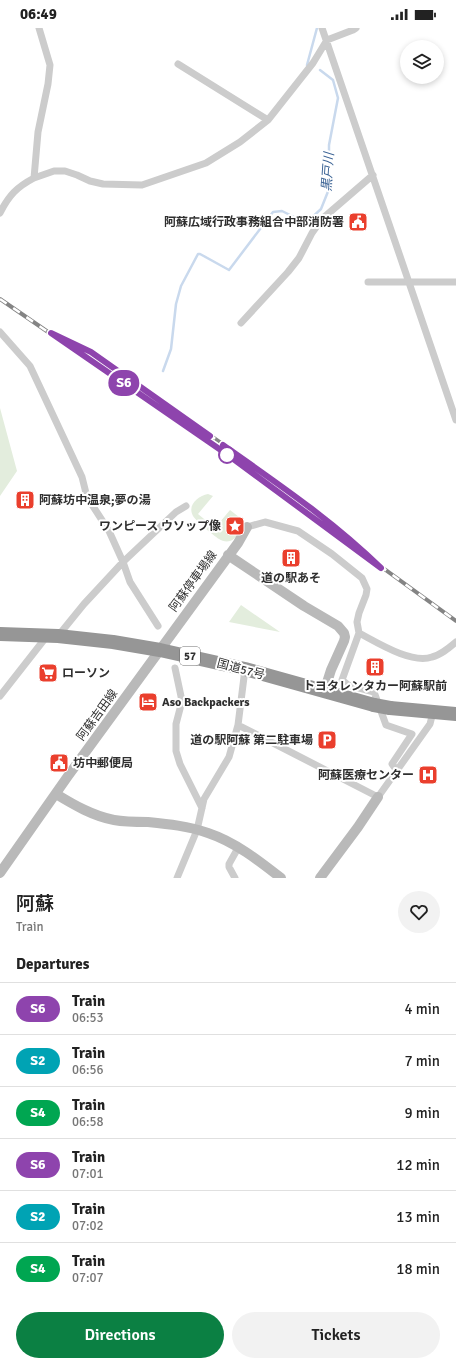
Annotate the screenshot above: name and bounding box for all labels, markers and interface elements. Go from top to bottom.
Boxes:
text: 06:49 [20,5,57,23]
map controls [400,40,444,84]
button: layers [400,40,444,84]
water label: 黒戸川 [319,150,337,192]
public building icon: 阿蘇広域行政事務組合中部消防署 [347,211,369,233]
place label: 阿蘇広域行政事務組合中部消防署 [164,215,344,230]
line badge: S6 [106,370,142,396]
text: S6 [116,374,132,391]
unlabelled marker [218,446,236,464]
building icon: 阿蘇坊中温泉;夢の湯 [14,489,36,511]
place label: 阿蘇坊中温泉;夢の湯 [39,493,151,508]
place icon: ワンピース ウソップ像 [224,515,246,537]
place label: ワンピース ウソップ像 [99,519,221,534]
building icon: 道の駅あそ [280,547,302,569]
street label: 阿蘇停車場線 [166,548,221,615]
place label: 道の駅あそ [261,571,321,586]
road number: 57 [180,647,200,665]
street label: 国道57号 [215,656,266,683]
building icon: トヨタレンタカー阿蘇駅前 [364,656,386,678]
supermarket icon: ローソン [37,662,59,684]
place label: ローソン [62,666,110,681]
place label: トヨタレンタカー阿蘇駅前 [303,679,447,694]
street label: 阿蘇吉田線 [74,687,121,744]
hotel icon: Aso Backpackers [137,691,159,713]
place label: Aso Backpackers [162,695,250,710]
parking icon: 道の駅阿蘇 第二駐車場 [316,729,338,751]
place label: 道の駅阿蘇 第二駐車場 [190,733,313,748]
public building icon: 坊中郵便局 [48,752,70,774]
place label: 坊中郵便局 [73,756,133,771]
hospital icon: 阿蘇医療センター [417,764,439,786]
place label: 阿蘇医療センター [318,768,414,783]
button: heart [398,891,440,933]
text: 阿蘇 [16,892,54,916]
text: Train [16,919,44,935]
text: Departures [16,955,89,973]
text: Train [72,992,105,1010]
text: S6 [30,1000,46,1017]
text: 4 min [404,1000,440,1018]
text: 06:53 [72,1010,104,1026]
text: Train [72,1044,105,1062]
text: S2 [30,1052,46,1069]
text: 7 min [404,1052,440,1070]
text: 06:56 [72,1062,104,1078]
text: Train [72,1096,105,1114]
text: S4 [30,1104,46,1121]
text: 9 min [404,1104,440,1122]
text: 06:58 [72,1114,104,1130]
text: Train [72,1148,105,1166]
text: S6 [30,1156,46,1173]
text: 12 min [396,1156,440,1174]
text: 07:01 [72,1166,104,1182]
text: Train [72,1200,105,1218]
text: S2 [30,1208,46,1225]
text: 13 min [396,1208,440,1226]
text: 07:02 [72,1218,104,1234]
text: Train [72,1252,105,1270]
text: S4 [30,1260,46,1277]
text: 18 min [396,1260,440,1278]
text: 07:07 [72,1270,104,1286]
button: Directions [16,1312,224,1358]
button: Tickets [232,1312,440,1358]

